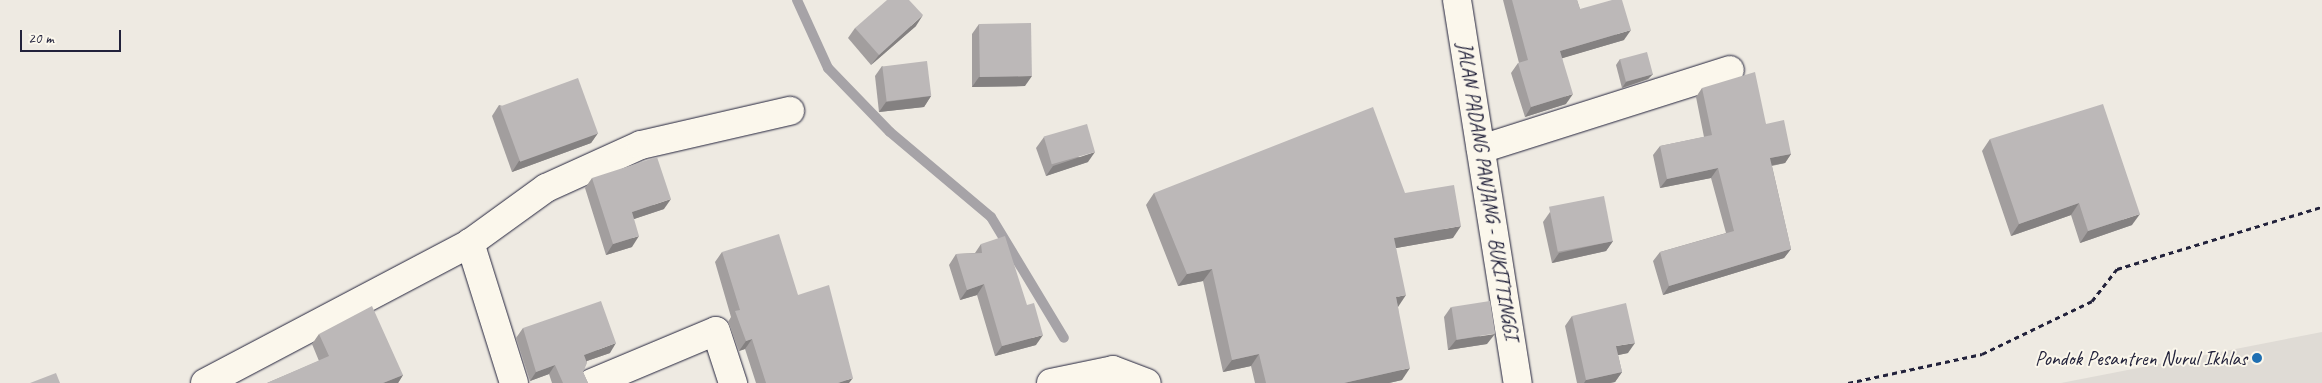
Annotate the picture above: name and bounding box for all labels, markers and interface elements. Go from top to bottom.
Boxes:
scale bar [22,20,124,52]
text: 20 m [28,29,54,48]
street label: JALAN PADANG PANJANG - BUKITTINGGI [1453,40,1523,342]
place label: Pondok Pesantren Nurul Ikhlas [2036,346,2247,370]
marker: Pondok Pesantren Nurul Ikhlas [2251,352,2263,364]

